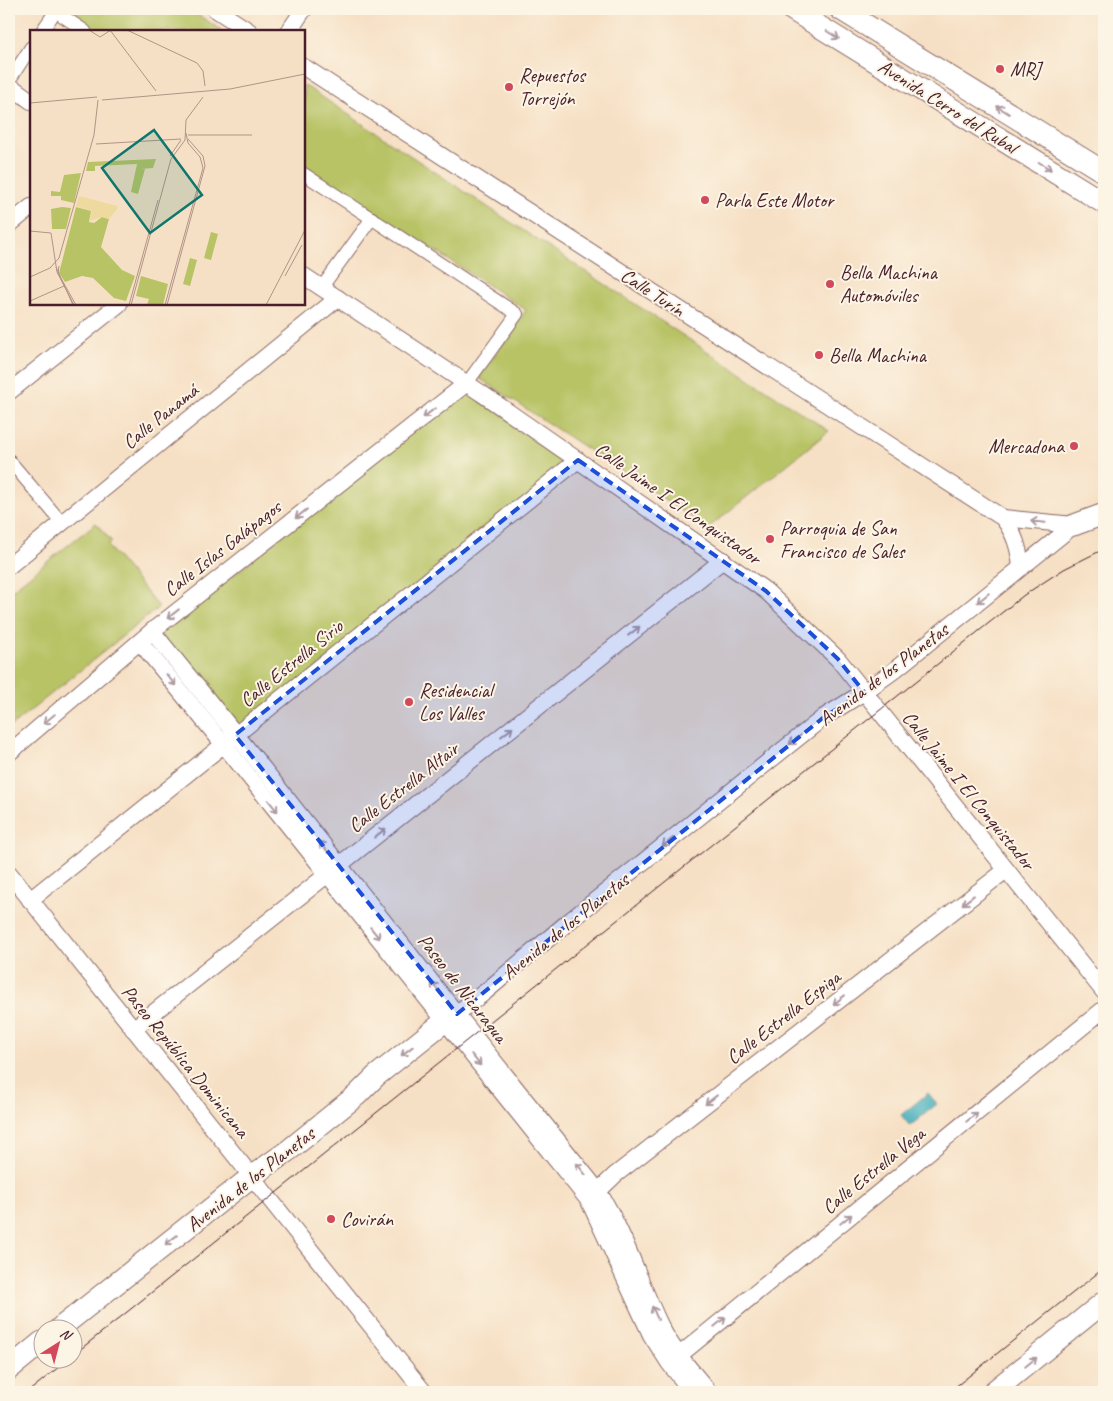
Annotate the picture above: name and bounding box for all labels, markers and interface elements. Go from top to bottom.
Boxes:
inset map [30,30,305,305]
one-way arrow [825,30,839,40]
street label: Avenida Cerro del Rubal [874,54,1025,161]
place label: MRJ [1010,57,1044,82]
place label: Repuestos Torrejón [519,63,587,111]
marker: MRJ [994,63,1006,75]
marker: Repuestos Torrejón [503,81,515,93]
one-way arrow [997,104,1011,114]
one-way arrow [1038,162,1052,172]
place label: Parla Este Motor [715,188,835,213]
marker: Parla Este Motor [699,194,711,206]
place label: Bella Machina Automóviles [840,260,939,308]
street label: Calle Turín [616,263,690,323]
marker: Bella Machina Automóviles [824,278,836,290]
place label: Bella Machina [829,343,928,368]
marker: Bella Machina [813,349,825,361]
street label: Calle Panamá [117,377,205,455]
one-way arrow [423,408,436,419]
place label: Mercadona [988,434,1065,459]
street label: Calle Jaime I El Conquistador [590,437,767,571]
marker: Mercadona [1068,440,1080,452]
street label: Calle Islas Galápagos [159,493,288,602]
one-way arrow [295,508,308,519]
place label: Parroquia de San Francisco de Sales [780,516,906,564]
one-way arrow [1031,517,1047,527]
marker: Parroquia de San Francisco de Sales [764,533,776,545]
one-way arrow [977,592,990,603]
one-way arrow [166,609,180,619]
street label: Calle Estrella Sirio [235,614,349,713]
street label: Avenida de los Planetas [813,616,955,731]
one-way arrow [627,625,640,636]
one-way arrow [165,673,176,686]
place label: Residencial Los Valles [419,678,496,726]
marker: Residencial Los Valles [403,696,415,708]
street label: Calle Jaime I El Conquistador [897,706,1042,876]
one-way arrow [43,713,56,724]
one-way arrow [500,726,513,737]
street label: Calle Estrella Altair [343,735,465,838]
one-way arrow [789,735,802,746]
one-way arrow [268,799,279,812]
one-way arrow [373,828,386,839]
one-way arrow [662,836,675,847]
one-way arrow [319,841,330,854]
street label: Avenida de los Planetas [497,866,635,985]
one-way arrow [961,894,974,905]
one-way arrow [369,926,380,939]
street label: Paseo de Nicaragua [412,929,514,1049]
street label: Calle Estrella Espiga [721,964,847,1070]
street label: Paseo República Dominicana [116,980,256,1144]
one-way arrow [430,982,441,995]
one-way arrow [832,995,846,1005]
one-way arrow [401,1046,414,1057]
one-way arrow [471,1053,482,1066]
one-way arrow [705,1094,718,1105]
one-way arrow [966,1111,979,1122]
street label: Avenida de los Planetas [181,1120,321,1237]
street label: Calle Estrella Vega [817,1120,931,1220]
one-way arrow [576,1163,587,1176]
place label: Covirán [341,1207,394,1232]
marker: Covirán [325,1213,337,1225]
one-way arrow [840,1214,853,1225]
one-way arrow [165,1234,178,1245]
one-way arrow [650,1306,660,1321]
one-way arrow [714,1316,727,1327]
north arrow [32,1318,82,1368]
text: N [57,1324,76,1345]
one-way arrow [1024,1356,1037,1367]

